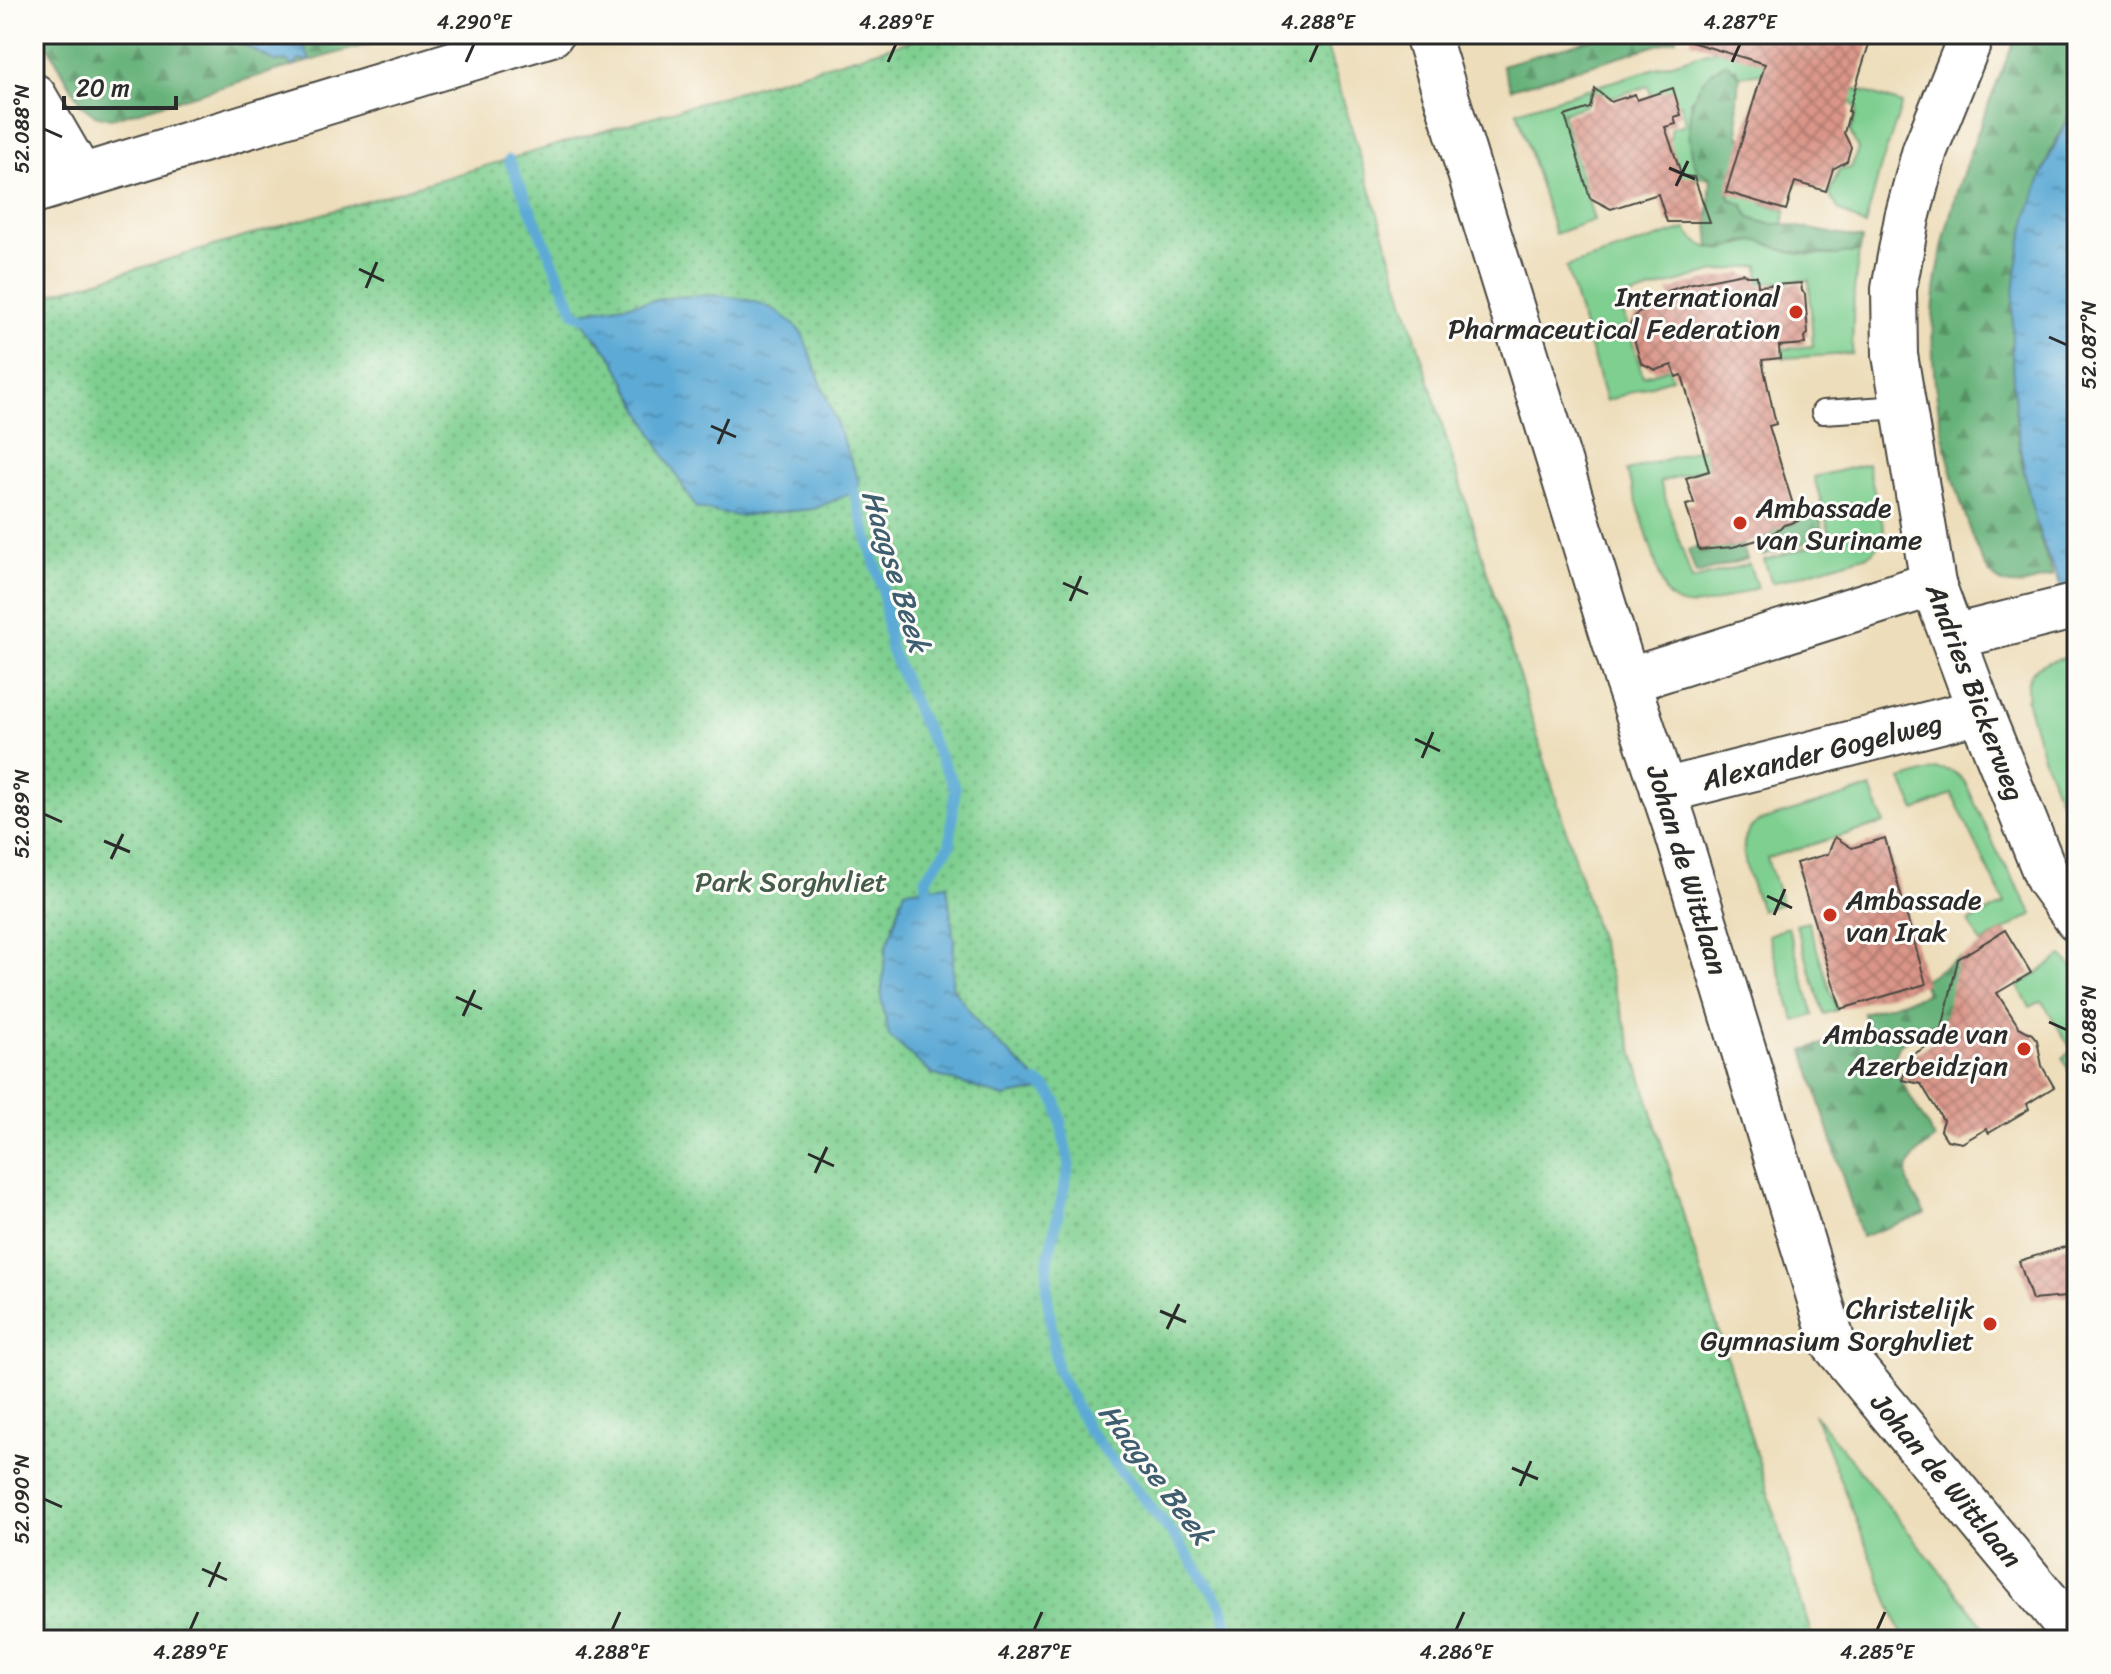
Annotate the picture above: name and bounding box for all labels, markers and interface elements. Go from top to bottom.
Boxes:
text: 4.290°E [437,5,513,40]
text: 4.289°E [859,5,935,40]
text: 4.288°E [1281,5,1357,40]
text: 4.287°E [1703,5,1779,40]
scale bar [64,60,176,110]
text: 20 m [76,67,130,109]
text: 52.088°N [5,84,40,173]
place label: International Pharmaceutical Federation [1448,272,1781,353]
text: 52.087°N [2072,301,2107,389]
marker: International Pharmaceutical Federation [1787,303,1805,321]
water label: Haagse Beek [846,483,947,661]
place label: Ambassade van Suriname [1755,483,1922,564]
marker: Ambassade van Suriname [1731,514,1749,532]
street label: Andries Bickerweg [1911,575,2040,808]
street label: Alexander Gogelweg [1696,698,1948,805]
street label: Johan de Wittlaan [1632,758,1743,981]
text: 52.089°N [5,769,40,859]
park label: Park Sorghvliet [695,857,887,906]
place label: Ambassade van Irak [1845,875,1982,956]
marker: Ambassade van Irak [1821,906,1839,924]
text: 52.088°N [2072,985,2107,1074]
place label: Ambassade van Azerbeidzjan [1822,1009,2008,1090]
marker: Ambassade van Azerbeidzjan [2015,1040,2033,1058]
place label: Christelijk Gymnasium Sorghvliet [1700,1284,1974,1365]
marker: Christelijk Gymnasium Sorghvliet [1981,1315,1999,1333]
street label: Johan de Wittlaan [1857,1380,2035,1579]
water label: Haagse Beek [1084,1391,1229,1559]
text: 52.090°N [5,1454,40,1544]
text: 4.289°E [153,1635,229,1670]
text: 4.288°E [575,1635,651,1670]
text: 4.287°E [997,1635,1073,1670]
text: 4.286°E [1419,1635,1494,1670]
text: 4.285°E [1840,1635,1916,1670]

